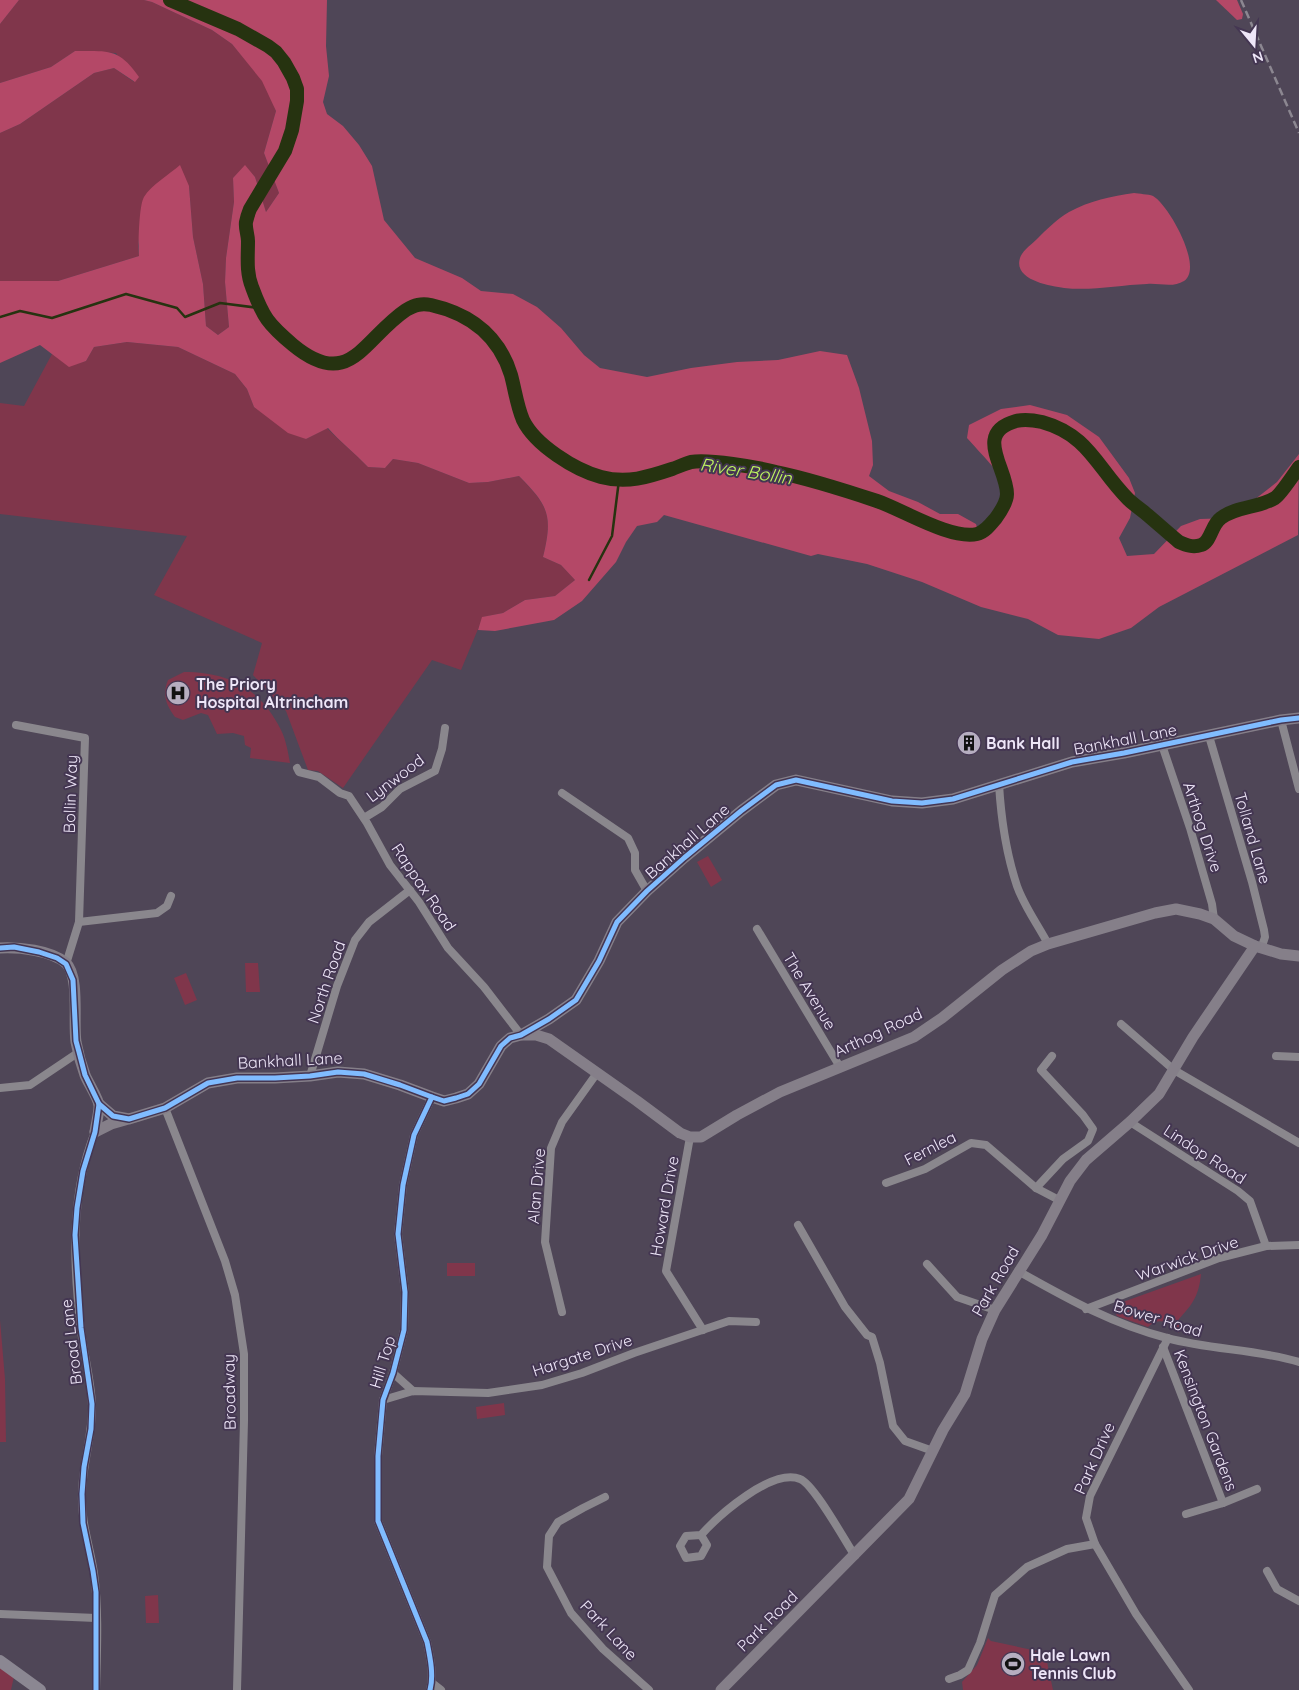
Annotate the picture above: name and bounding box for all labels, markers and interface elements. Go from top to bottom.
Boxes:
north arrow [1229,20,1279,70]
text: N [1250,47,1266,68]
water label: River Bollin [699,452,794,490]
place label: The Priory Hospital Altrincham [196,674,348,712]
hospital icon: The Priory Hospital Altrincham [165,680,191,706]
street label: Bankhall Lane [1072,719,1178,759]
building icon: Bank Hall [956,730,982,756]
place label: Bank Hall [986,733,1060,753]
street label: Lynwood [362,750,428,806]
street label: Bollin Way [59,754,81,834]
street label: Arthog Drive [1179,779,1227,875]
street label: Tolland Lane [1230,790,1276,886]
street label: Bankhall Lane [641,799,733,883]
street label: Rappax Road [387,839,461,935]
street label: North Road [303,938,349,1026]
street label: The Avenue [779,949,841,1033]
street label: Arthog Road [831,1003,925,1061]
street label: Bankhall Lane [237,1047,343,1073]
street label: Lindop Road [1160,1120,1250,1188]
street label: Fernlea [901,1126,959,1170]
street label: Alan Drive [523,1147,549,1225]
street label: Howard Drive [645,1154,683,1258]
street label: Warwick Drive [1133,1231,1241,1285]
street label: Park Road [967,1242,1023,1320]
street label: Bower Road [1111,1295,1205,1341]
street label: Broad Lane [56,1298,86,1386]
street label: Hargate Drive [529,1329,635,1381]
street label: Hill Top [365,1333,399,1391]
street label: Kensington Gardens [1170,1346,1242,1494]
street label: Broadway [218,1354,240,1430]
street label: Park Drive [1069,1419,1119,1497]
street label: Park Road [732,1586,802,1656]
street label: Park Lane [576,1596,642,1664]
place label: Hale Lawn Tennis Club [1030,1645,1116,1683]
sports icon: Hale Lawn Tennis Club [1000,1651,1026,1677]

